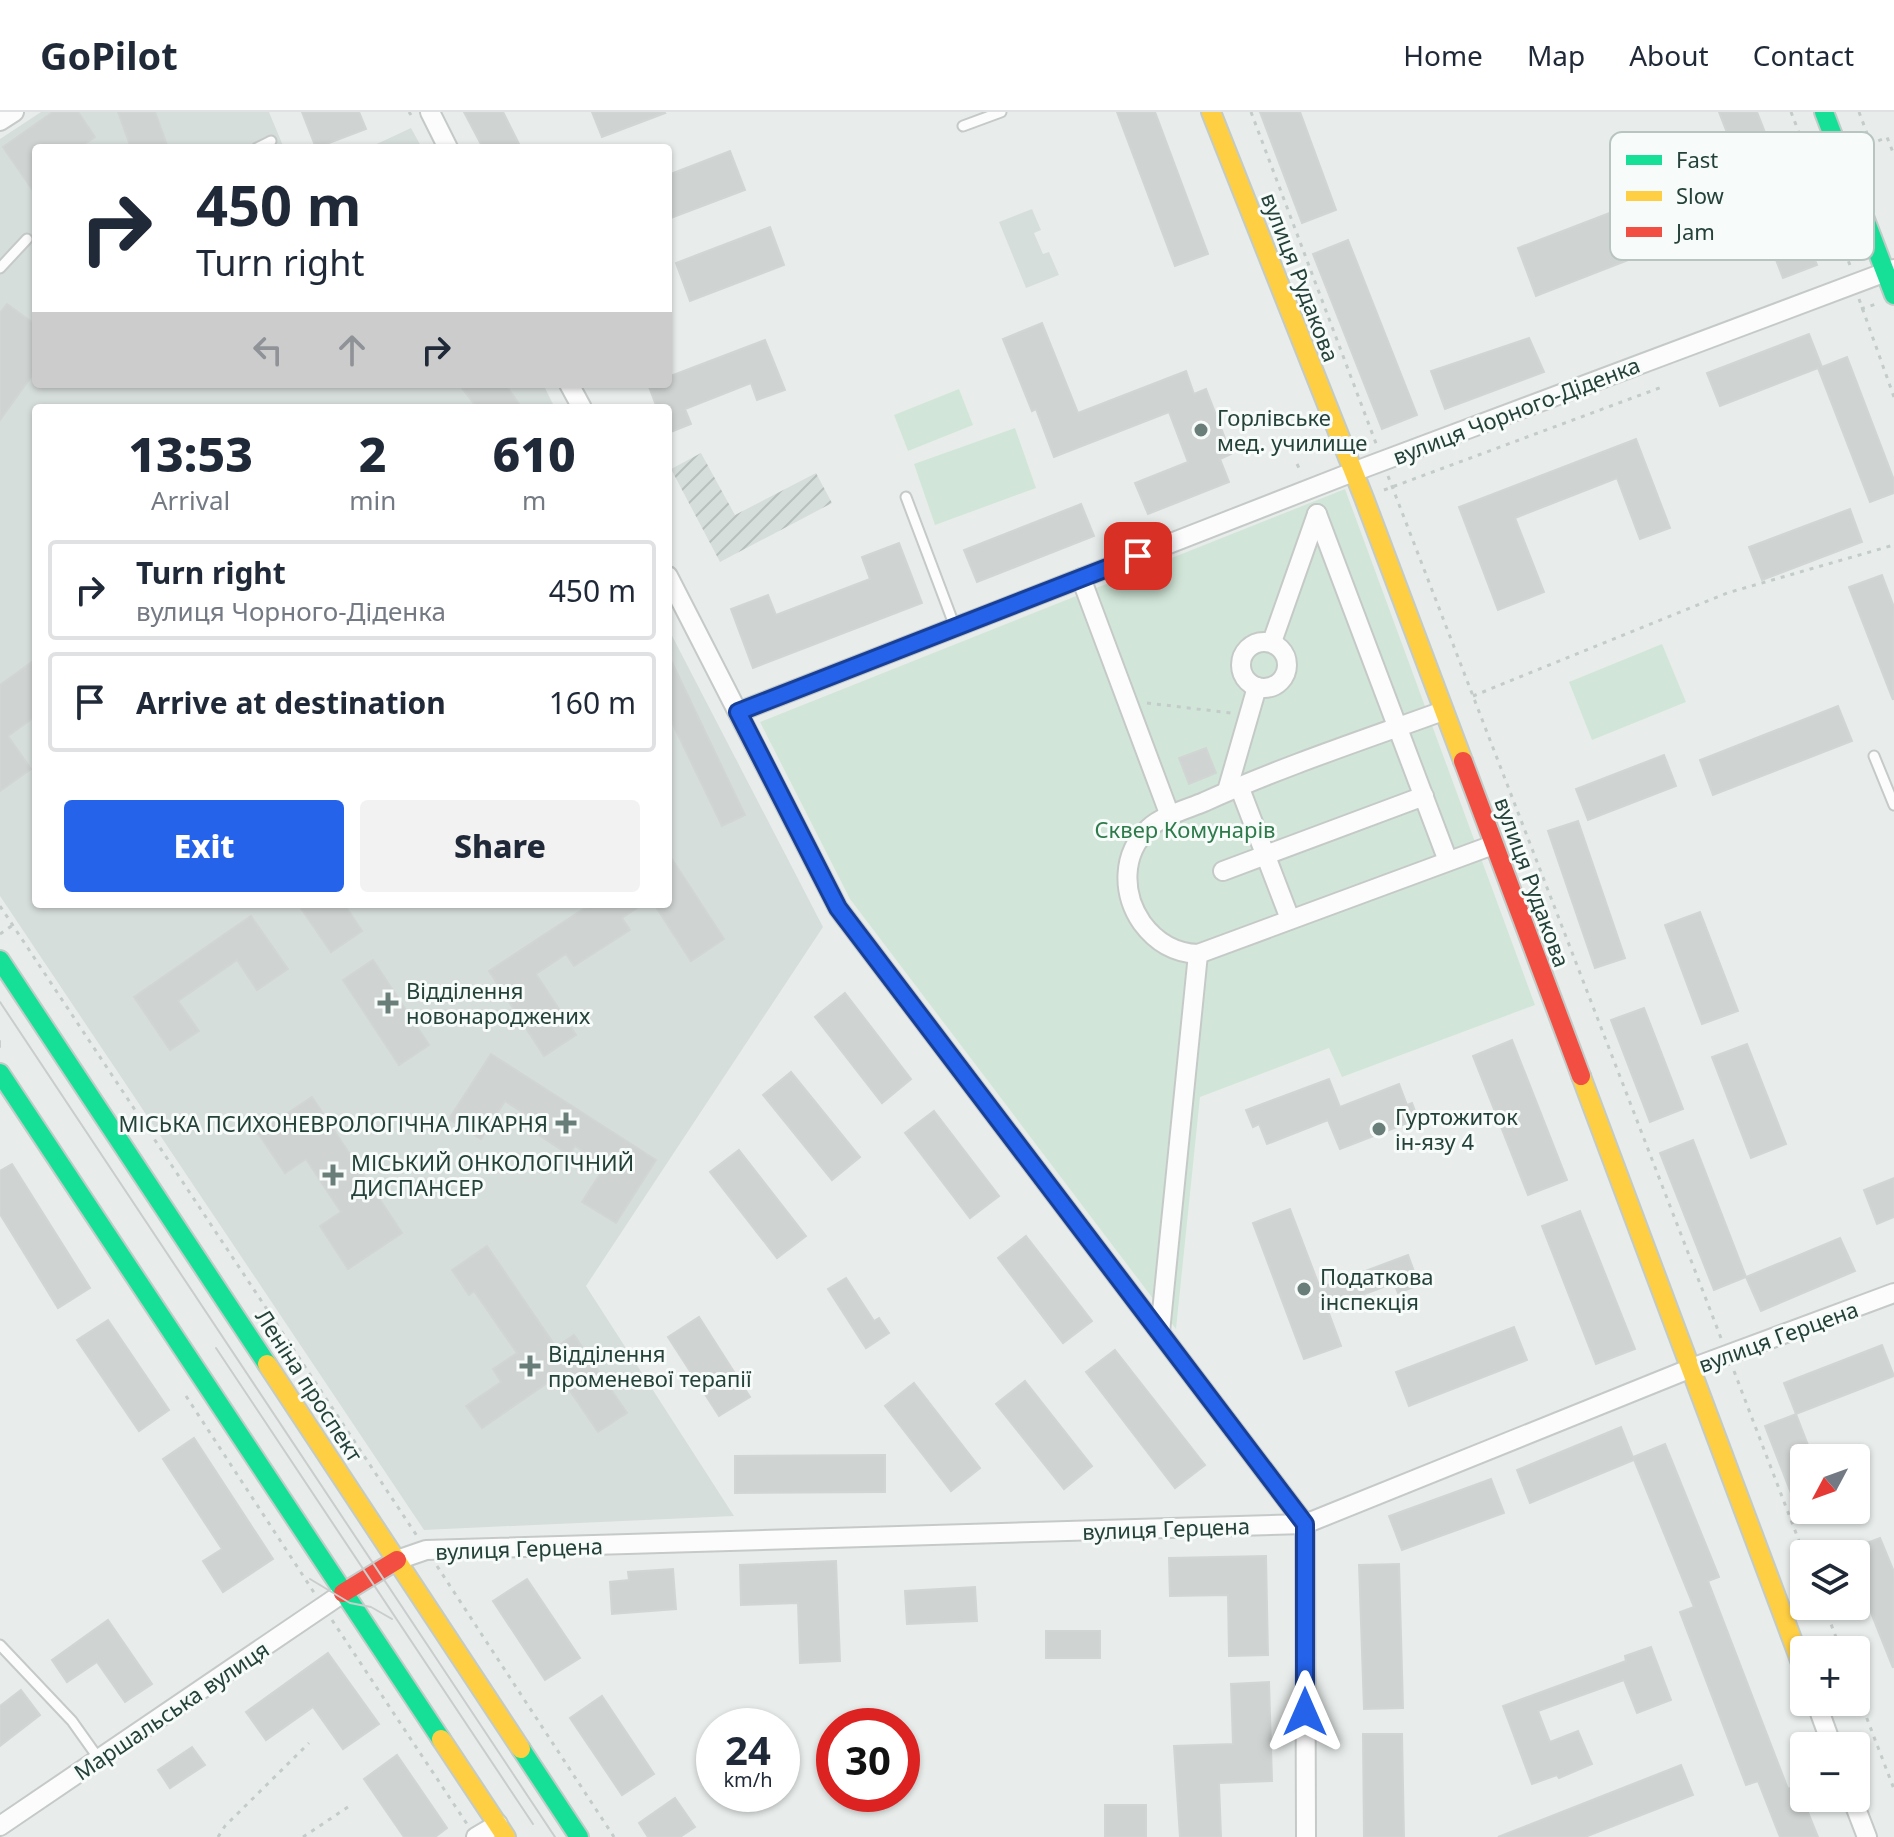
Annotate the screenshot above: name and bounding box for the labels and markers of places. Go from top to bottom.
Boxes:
place label: Горлівське мед. училище [1217,402,1367,457]
marker: Горлівське мед. училище [1192,421,1210,439]
pin [1104,522,1172,590]
place label: Відділення новонароджених [406,975,591,1030]
marker: Відділення новонароджених [377,992,399,1014]
place label: Гуртожиток ін-язу 4 [1395,1101,1518,1156]
place label: МІСЬКА ПСИХОНЕВРОЛОГІЧНА ЛІКАРНЯ [119,1108,548,1138]
marker: МІСЬКА ПСИХОНЕВРОЛОГІЧНА ЛІКАРНЯ [555,1112,577,1134]
marker: Гуртожиток ін-язу 4 [1370,1120,1388,1138]
place label: МІСЬКИЙ ОНКОЛОГІЧНИЙ ДИСПАНСЕР [351,1147,634,1202]
marker: МІСЬКИЙ ОНКОЛОГІЧНИЙ ДИСПАНСЕР [322,1164,344,1186]
place label: Податкова інспекція [1320,1261,1434,1316]
marker: Податкова інспекція [1295,1280,1313,1298]
place label: Відділення променевої терапії [548,1338,752,1393]
marker: Відділення променевої терапії [519,1355,541,1377]

